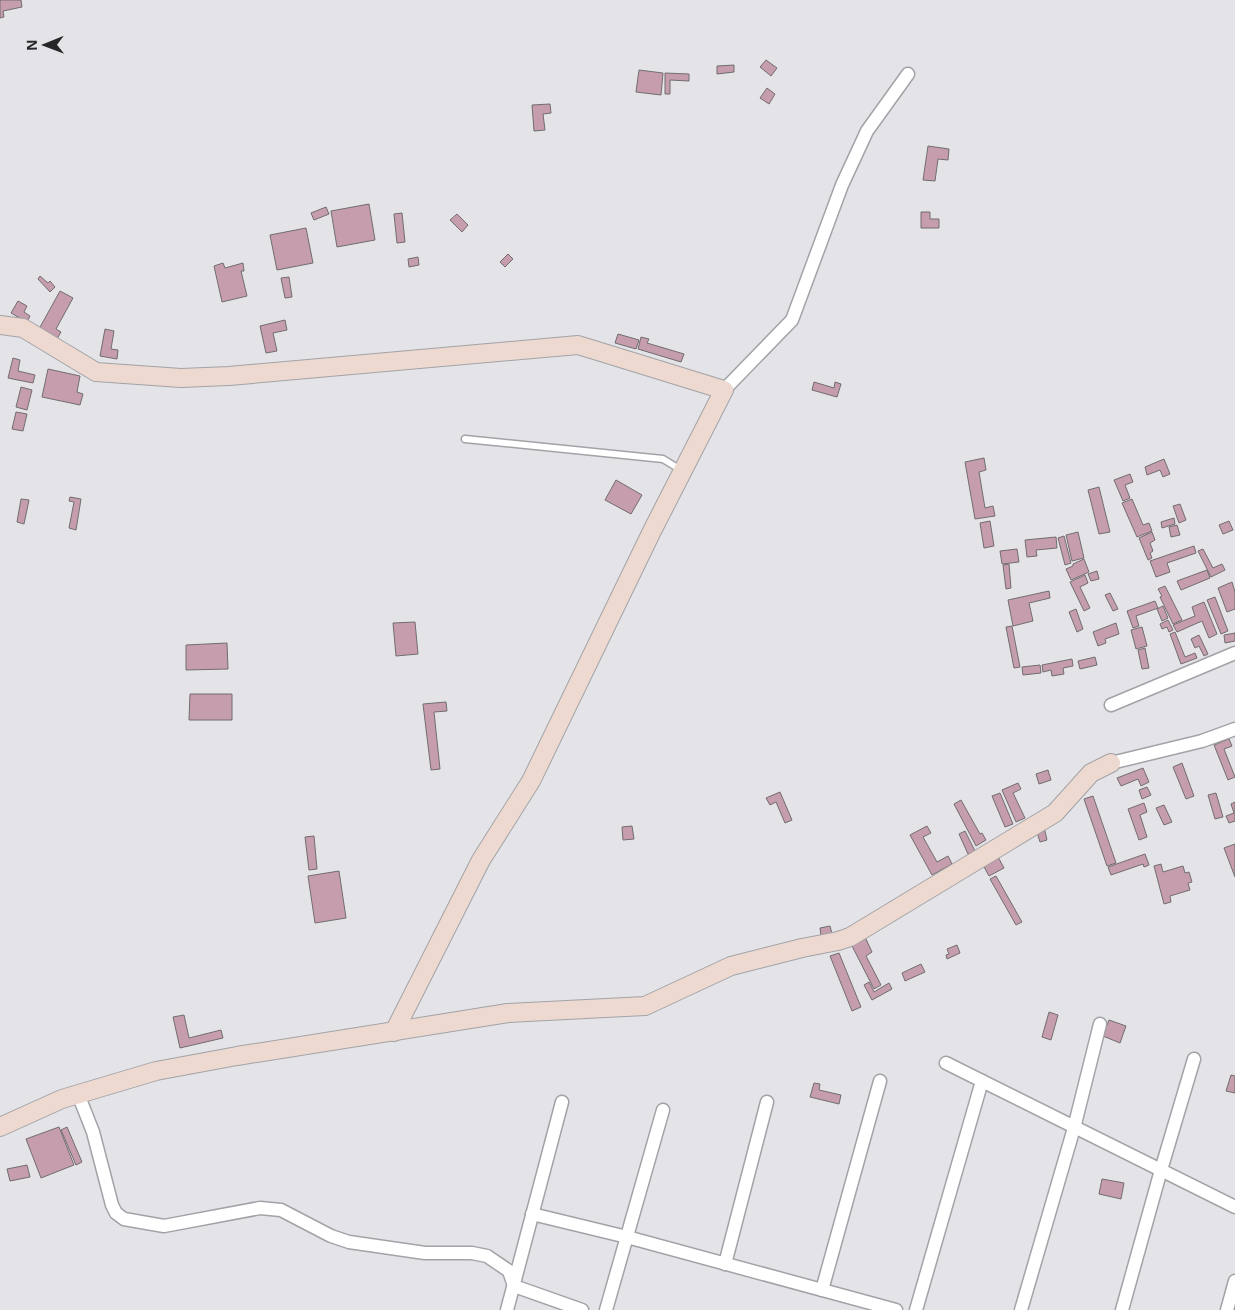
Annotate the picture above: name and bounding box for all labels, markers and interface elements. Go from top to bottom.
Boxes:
north arrow [20,20,70,70]
text: N [22,39,41,51]

